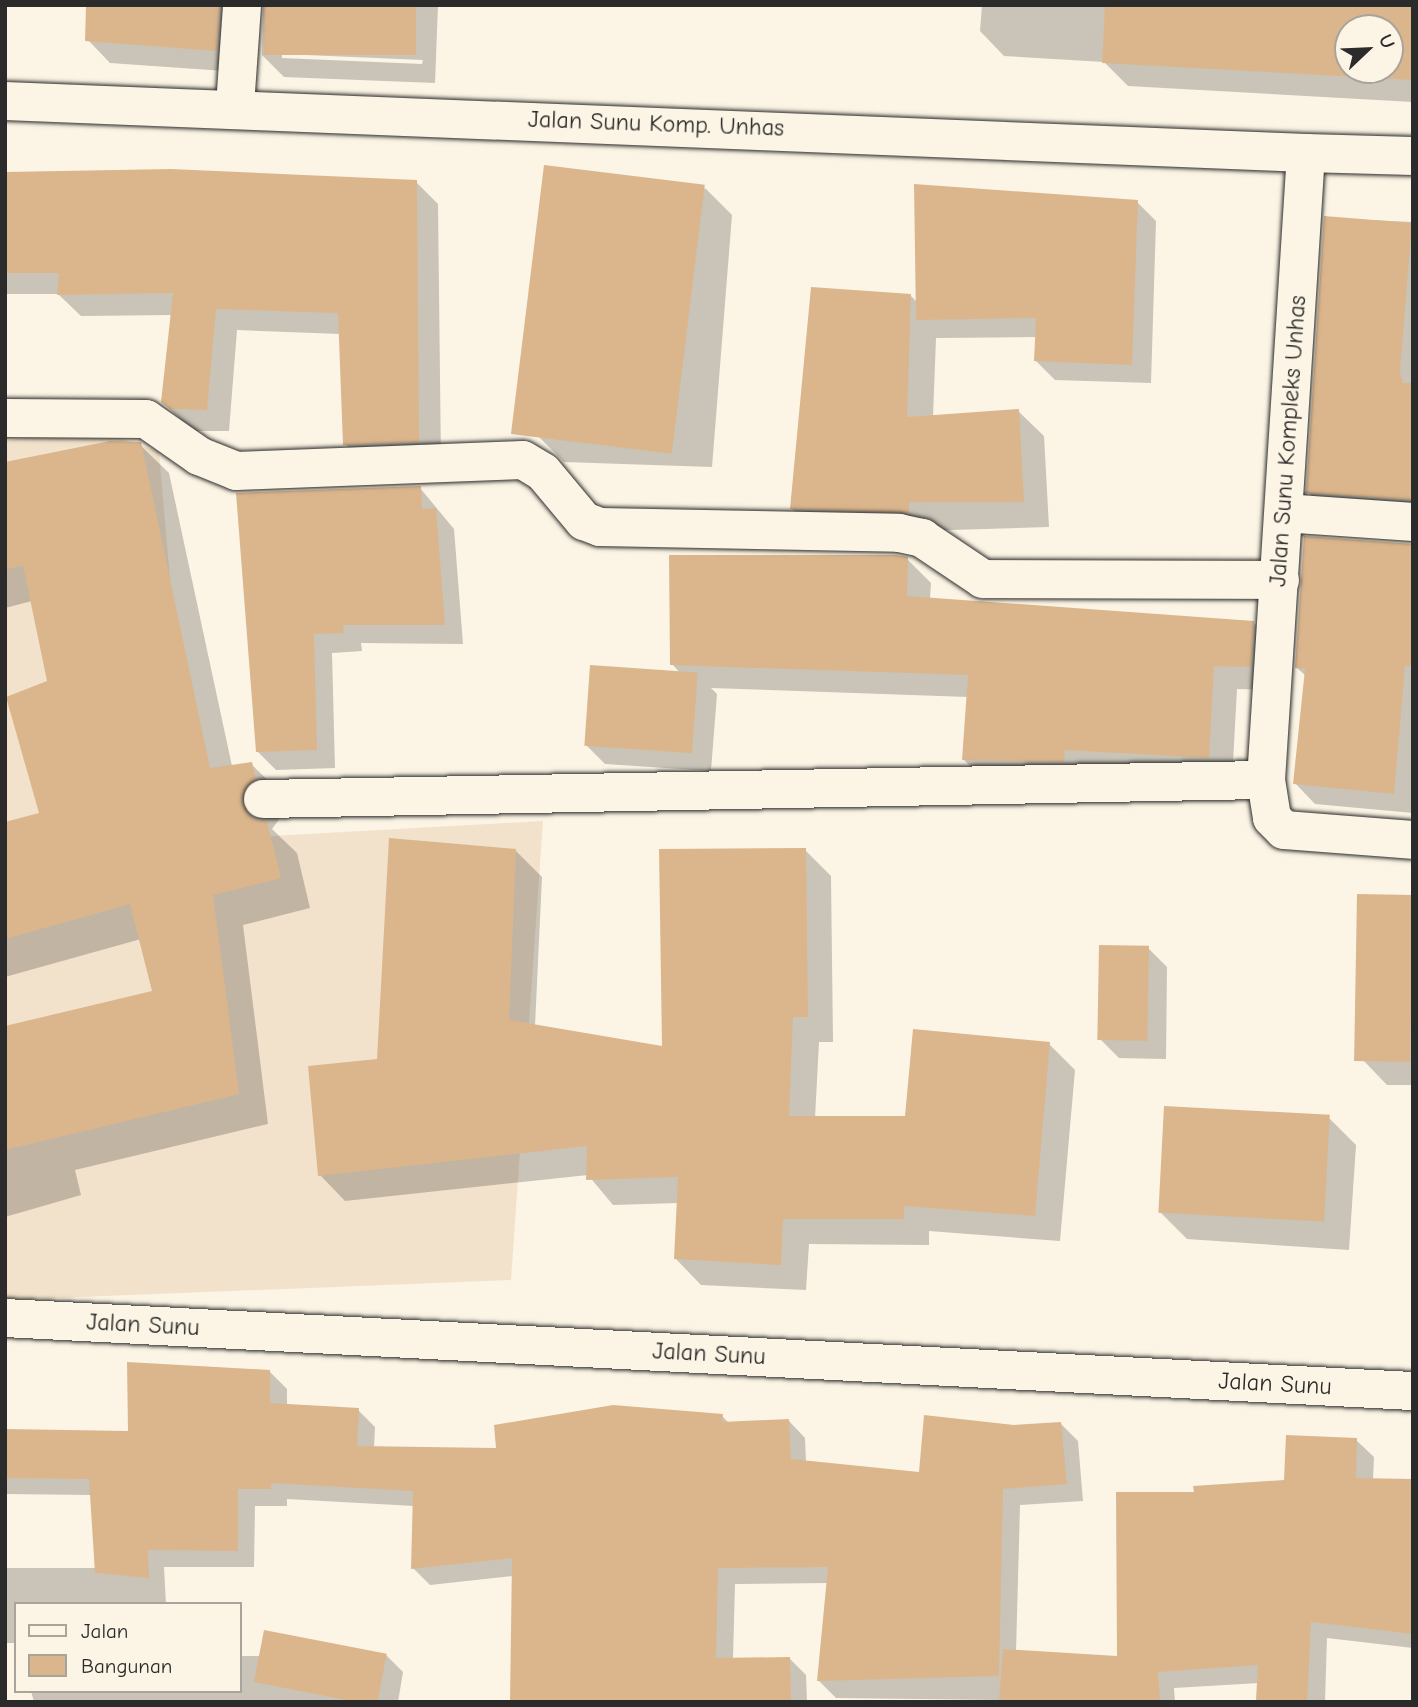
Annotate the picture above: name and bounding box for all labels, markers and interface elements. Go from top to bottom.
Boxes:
north arrow [1334,14,1404,84]
text: U [1374,31,1399,52]
street label: Jalan Sunu Komp. Unhas [527,105,785,143]
street label: Jalan Sunu Kompleks Unhas [1263,294,1313,588]
street label: Jalan Sunu [86,1308,200,1342]
street label: Jalan Sunu [652,1337,766,1371]
street label: Jalan Sunu [1218,1367,1332,1401]
legend [14,1602,242,1693]
text: Jalan [81,1619,128,1643]
text: Bangunan [81,1654,172,1678]

